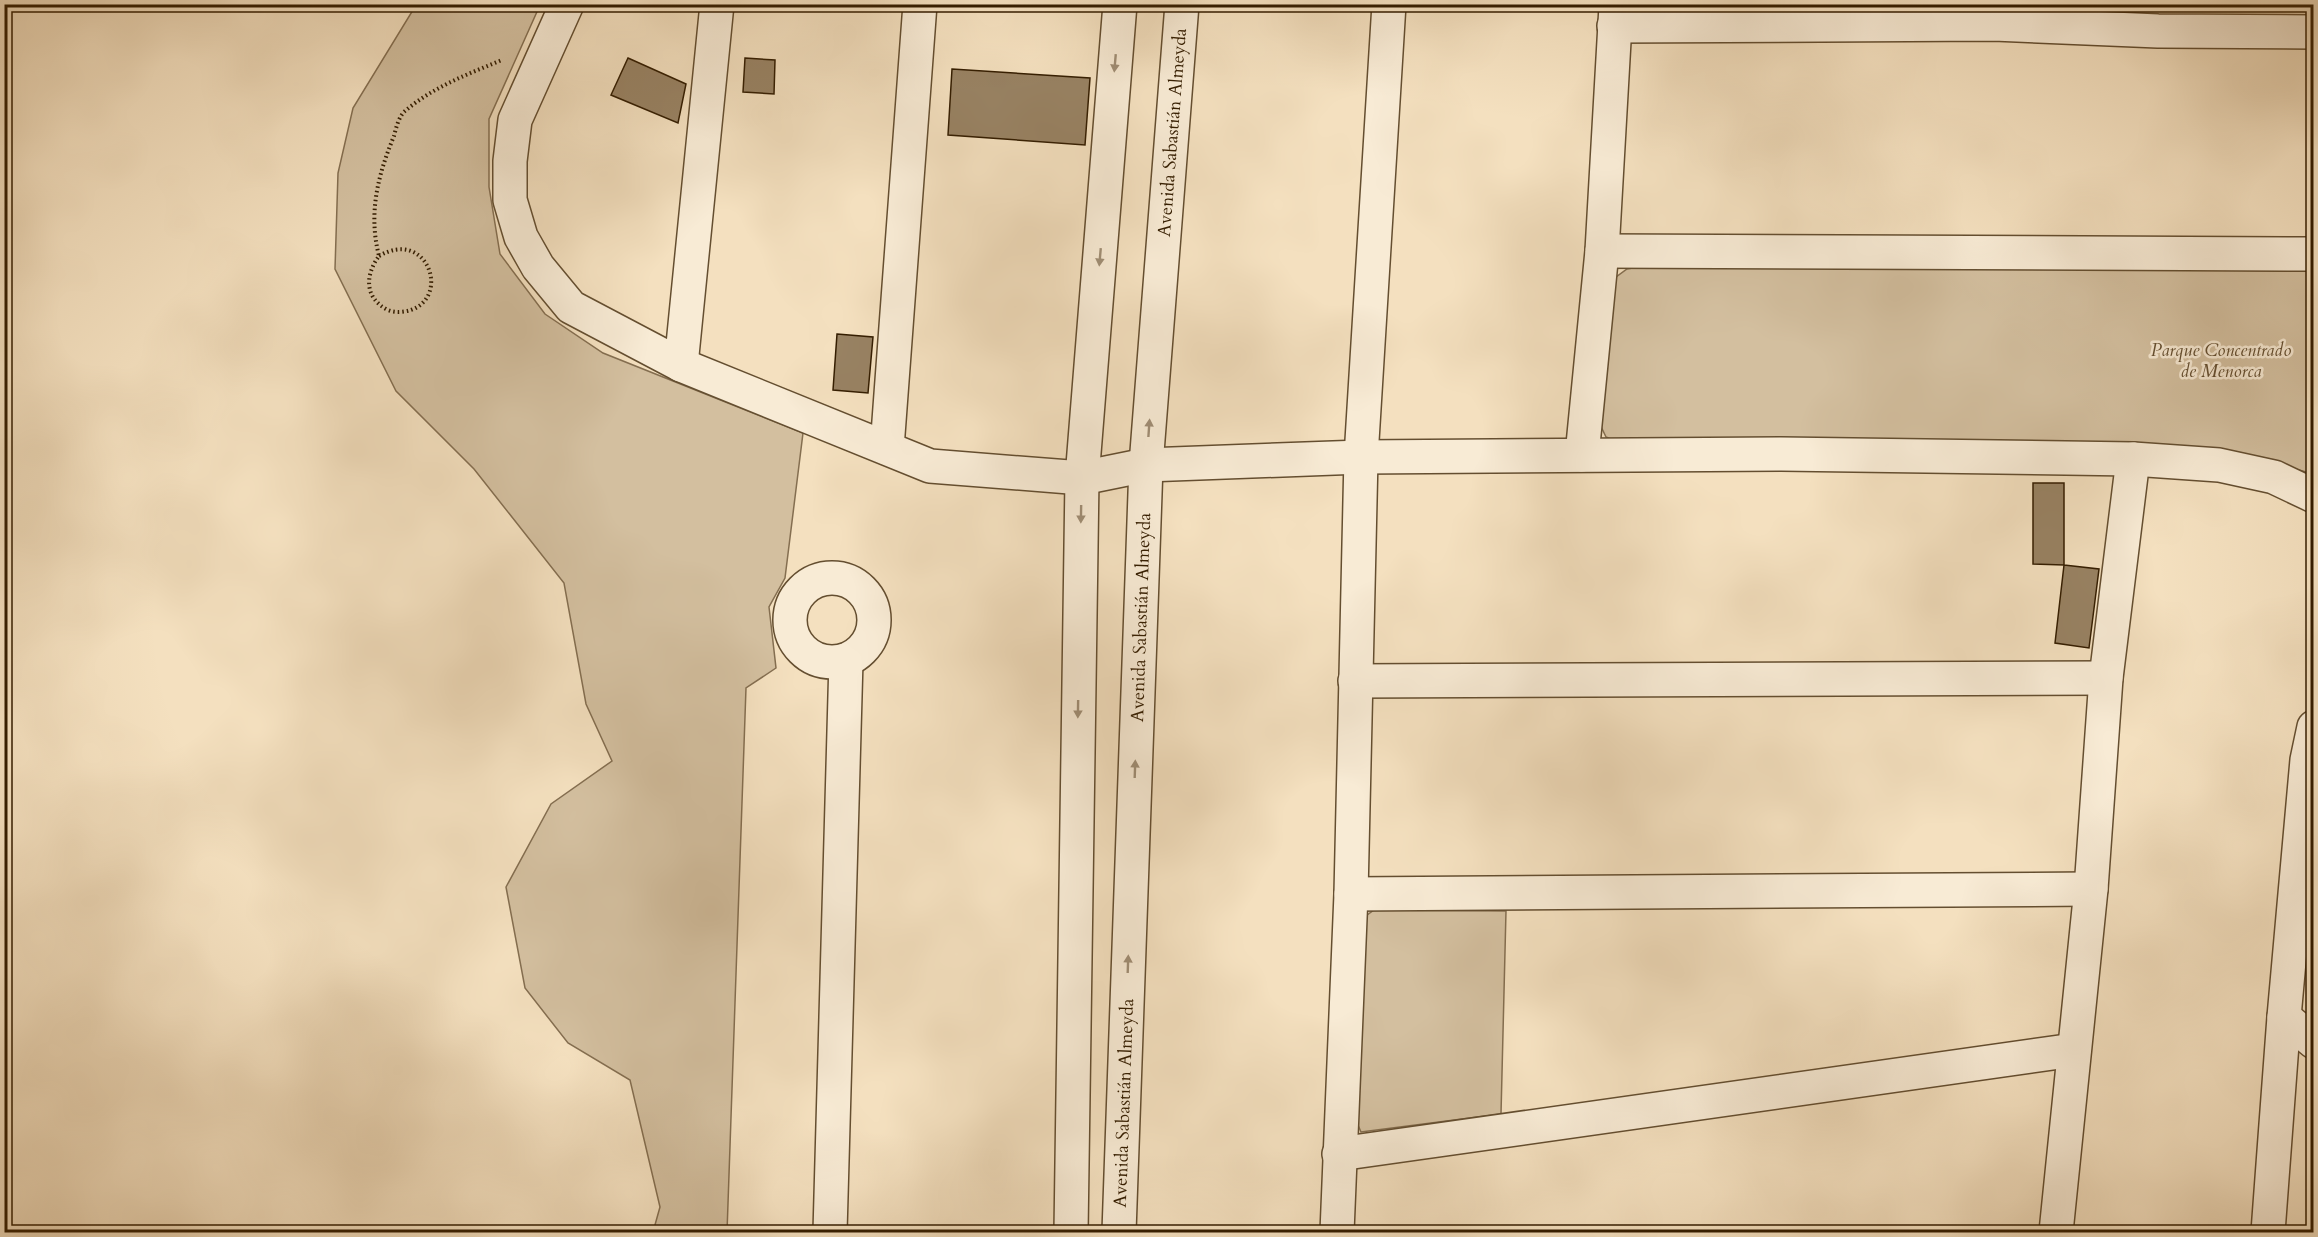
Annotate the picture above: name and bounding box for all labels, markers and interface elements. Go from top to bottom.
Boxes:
street label: Avenida Sabastián Almeyda [1152,27,1193,238]
one-way arrow [1110,53,1120,72]
one-way arrow [1095,248,1104,267]
park label: Parque Concentrado de Menorca [2151,338,2291,384]
one-way arrow [1144,418,1154,437]
one-way arrow [1076,505,1086,524]
street label: Avenida Sabastián Almeyda [1125,512,1157,722]
one-way arrow [1074,700,1083,719]
one-way arrow [1131,760,1140,779]
one-way arrow [1124,955,1133,974]
street label: Avenida Sabastián Almeyda [1108,998,1140,1208]

